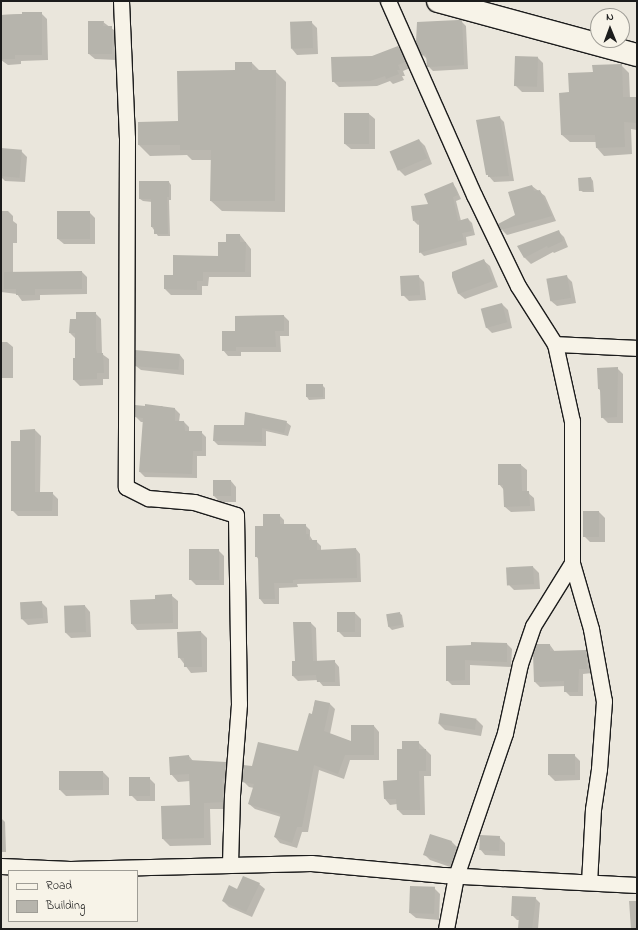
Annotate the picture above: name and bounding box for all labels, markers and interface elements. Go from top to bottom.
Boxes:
north arrow [590,8,630,48]
text: N [606,9,614,25]
legend [8,870,138,922]
text: Road [46,877,72,895]
text: Building [46,897,85,915]

